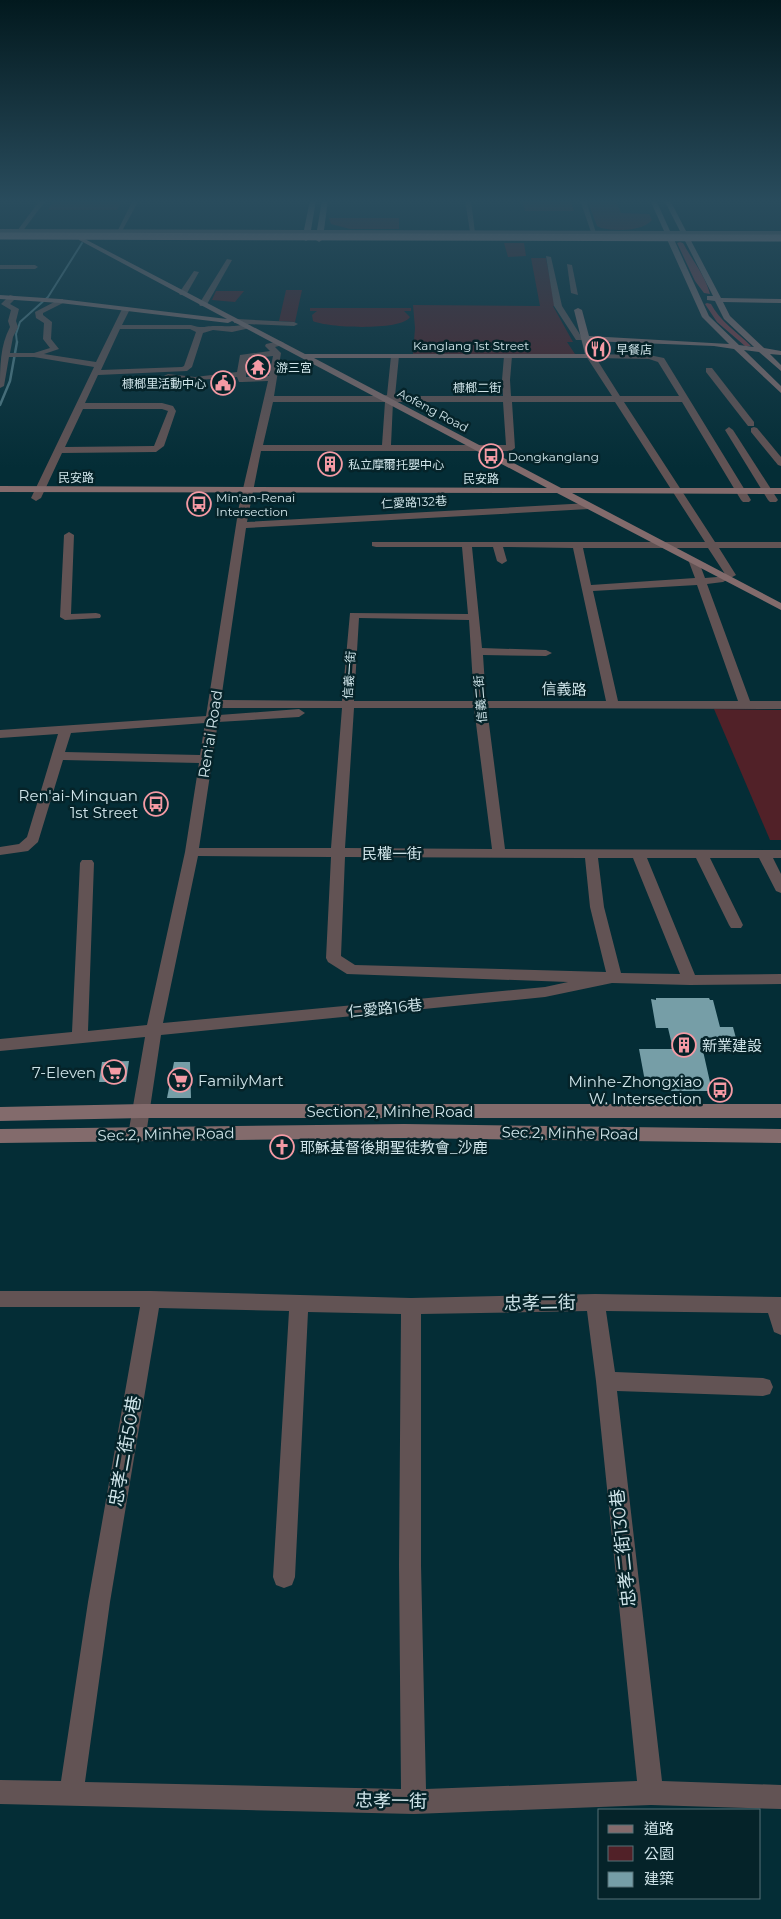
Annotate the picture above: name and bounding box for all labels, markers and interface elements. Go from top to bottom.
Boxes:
restaurant icon: 早餐店 [585,336,611,362]
street label: Kanglang 1st Street [413,338,529,353]
place label: 早餐店 [616,342,652,357]
temple icon: 游三宮 [245,354,271,380]
place label: 游三宮 [276,360,312,375]
public building icon: 槺榔里活動中心 [210,370,236,396]
place label: 槺榔里活動中心 [122,376,206,391]
street label: 槺榔二街 [453,380,501,395]
street label: Aofeng Road [395,385,471,435]
bus stop icon: Dongkanglang [478,443,504,469]
place label: Dongkanglang [508,449,599,464]
building icon: 私立摩爾托嬰中心 [317,451,343,477]
place label: 私立摩爾托嬰中心 [348,457,444,472]
street label: 民安路 [58,470,94,485]
street label: 民安路 [463,471,499,486]
place label: Min'an-Renai Intersection [216,490,295,519]
bus stop icon: Min'an-Renai Intersection [186,491,212,517]
street label: 仁愛路132巷 [381,493,447,511]
street label: 信義一街 [340,651,358,699]
street label: 信義二街 [470,674,490,724]
street label: 信義路 [541,679,587,699]
street label: Ren'ai Road [194,689,226,779]
place label: Ren'ai-Minquan 1st Street [19,786,138,822]
bus stop icon: Ren'ai-Minquan 1st Street [143,791,169,817]
street label: 民權一街 [362,844,422,863]
street label: 仁愛路16巷 [347,995,423,1021]
building icon: 新業建設 [671,1032,697,1058]
place label: 新業建設 [702,1036,762,1055]
supermarket icon: 7-Eleven [101,1059,127,1085]
place label: 7-Eleven [32,1063,96,1082]
supermarket icon: FamilyMart [167,1067,193,1093]
place label: FamilyMart [198,1071,284,1090]
place label: Minhe-Zhongxiao W. Intersection [568,1072,702,1108]
bus stop icon: Minhe-Zhongxiao W. Intersection [707,1077,733,1103]
street label: Section 2, Minhe Road [306,1102,474,1121]
street label: Sec.2, Minhe Road [501,1122,639,1144]
street label: Sec.2, Minhe Road [97,1123,235,1145]
church icon: 耶穌基督後期聖徒教會_沙鹿 [269,1134,295,1160]
place label: 耶穌基督後期聖徒教會_沙鹿 [300,1138,488,1157]
street label: 忠孝二街 [504,1291,576,1315]
street label: 忠孝二街50巷 [104,1394,146,1508]
street label: 忠孝二街130巷 [606,1488,640,1608]
street label: 忠孝一街 [355,1789,427,1813]
legend [598,1809,761,1899]
text: 道路 [644,1819,674,1838]
text: 公園 [644,1844,674,1863]
text: 建築 [644,1869,674,1888]

